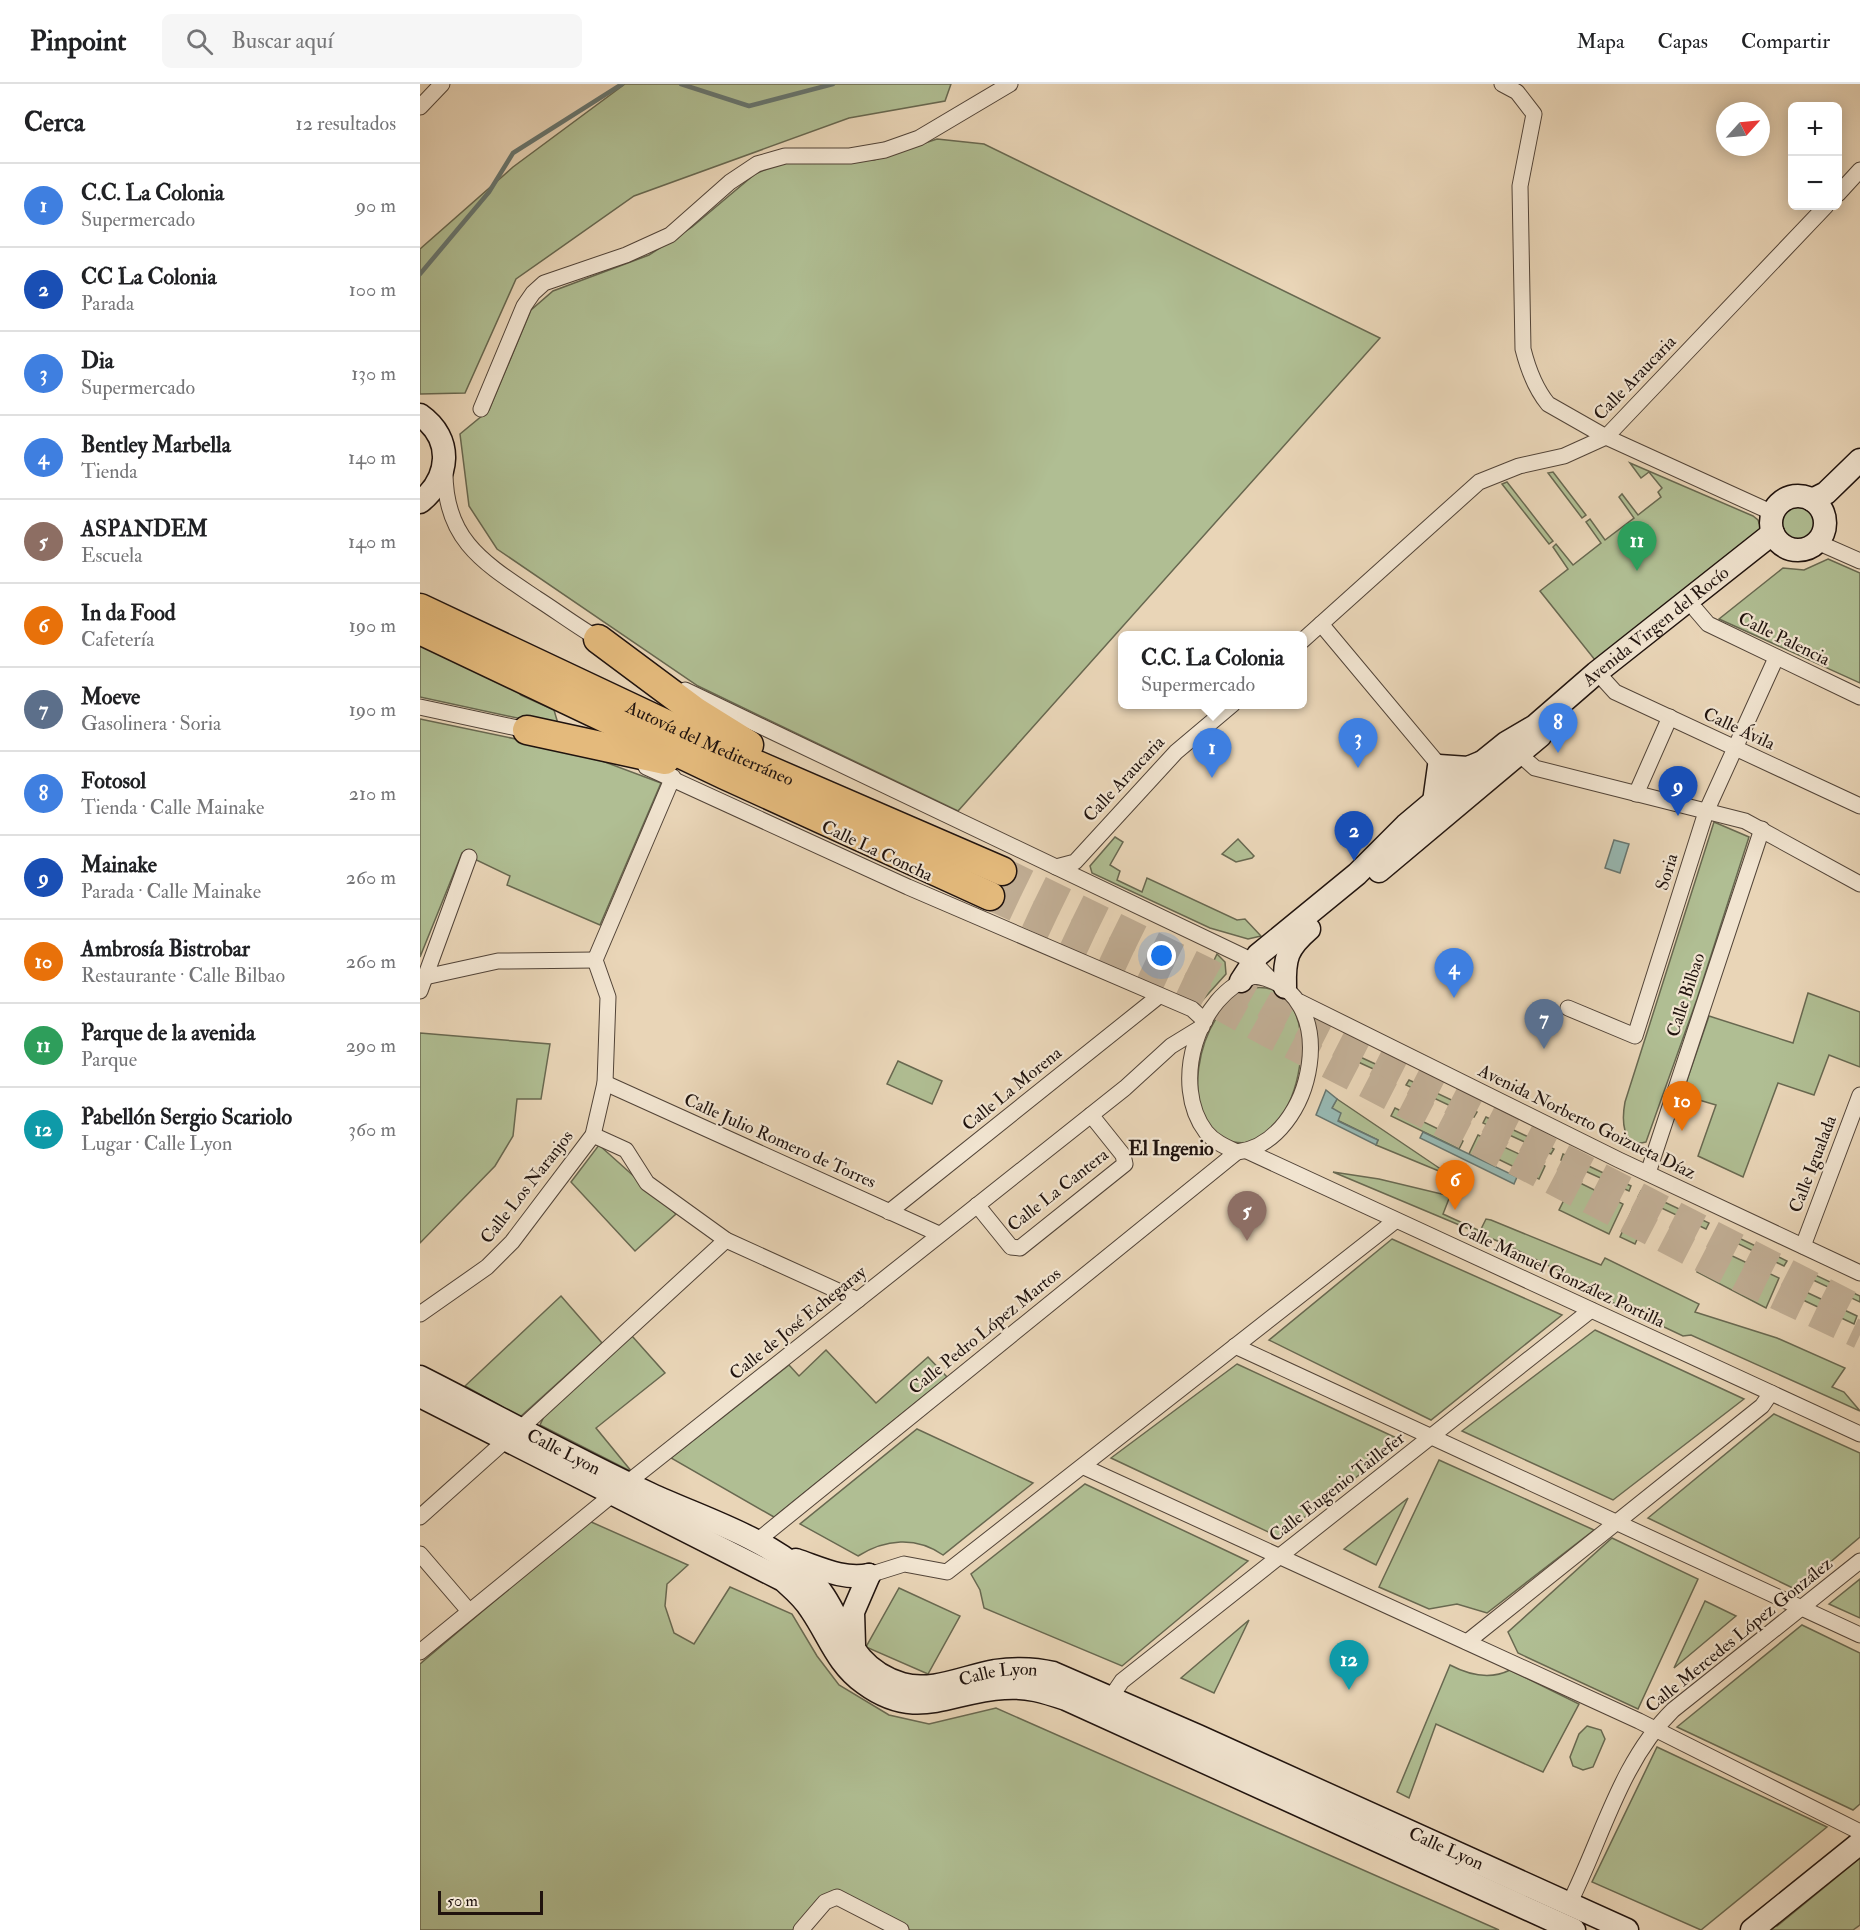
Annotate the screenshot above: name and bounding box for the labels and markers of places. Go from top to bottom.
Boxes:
pin: 11 [1618,522,1656,571]
pin: 8 [1538,704,1578,753]
pin: 3 [1338,718,1378,768]
pin: 1 [1192,728,1232,778]
pin: 9 [1658,766,1698,816]
pin: 2 [1334,812,1374,861]
pin: 4 [1434,948,1474,998]
pin: 7 [1524,1000,1564,1049]
pin: 10 [1662,1082,1702,1131]
pin: 6 [1436,1160,1474,1210]
pin: 5 [1228,1192,1266,1241]
pin: 12 [1330,1640,1368,1690]

